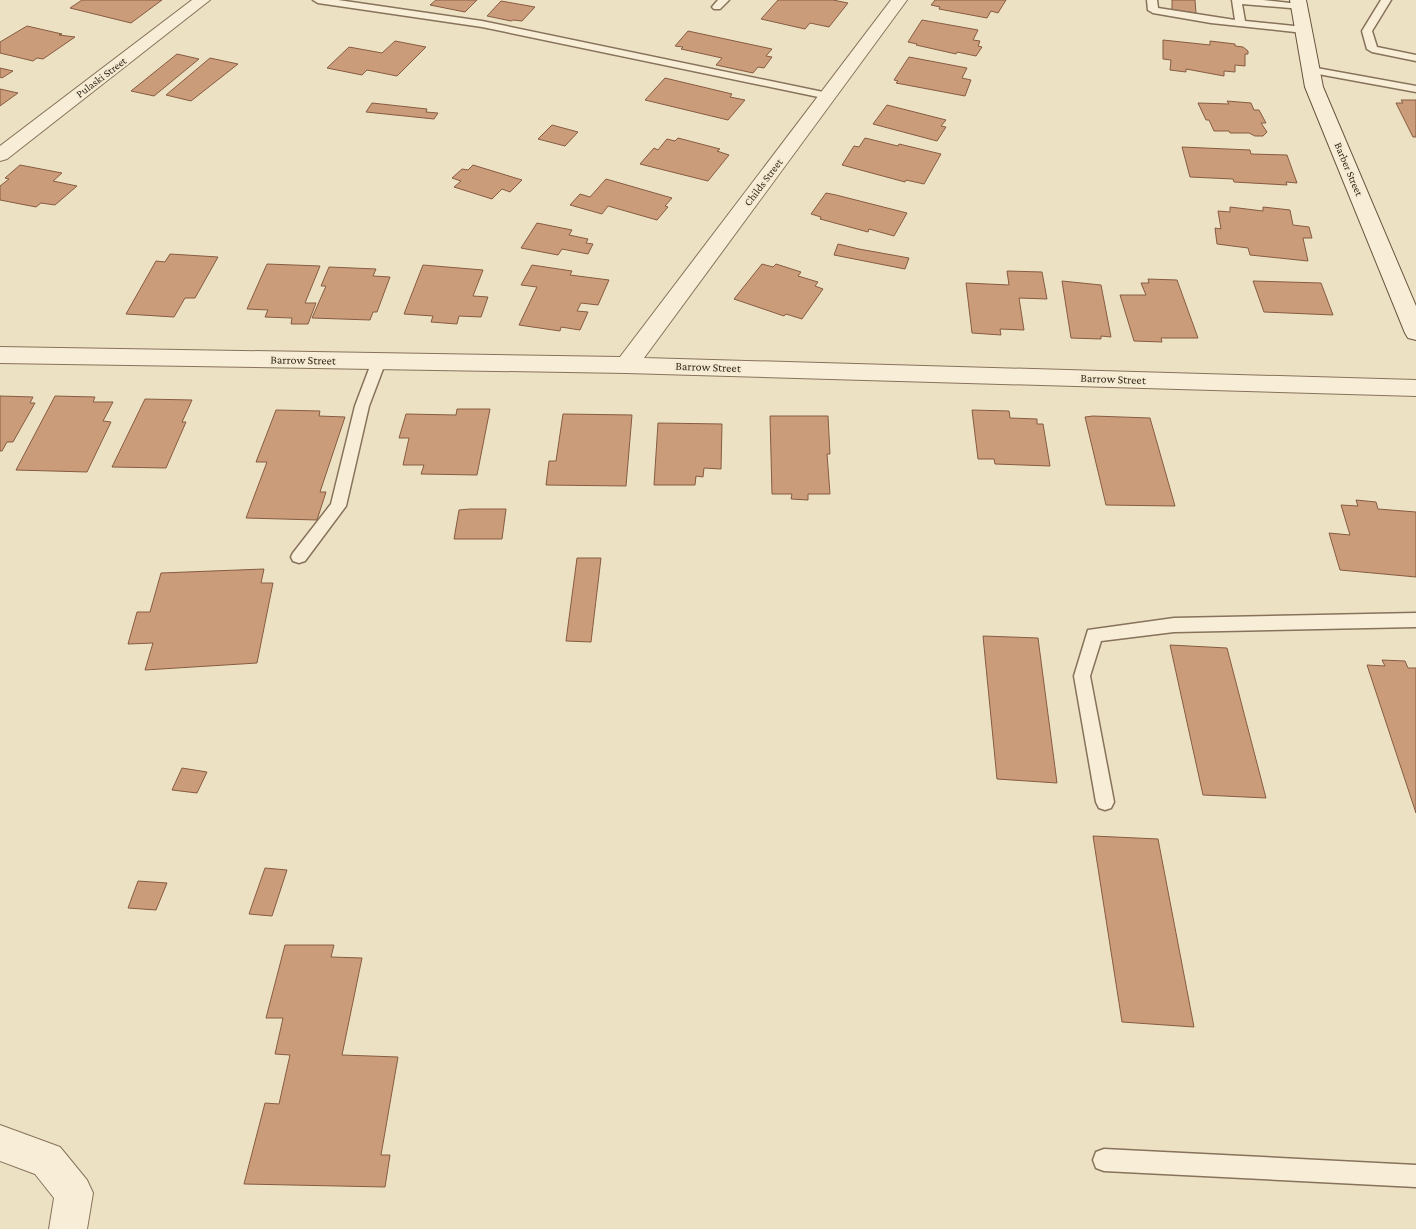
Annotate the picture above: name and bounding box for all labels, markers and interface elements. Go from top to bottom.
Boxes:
street label: Pulaski Street [74,54,129,100]
street label: Barber Street [1332,140,1366,198]
street label: Childs Street [741,156,785,208]
street label: Barrow Street [270,352,337,368]
street label: Barrow Street [675,359,742,375]
street label: Barrow Street [1080,371,1147,387]

